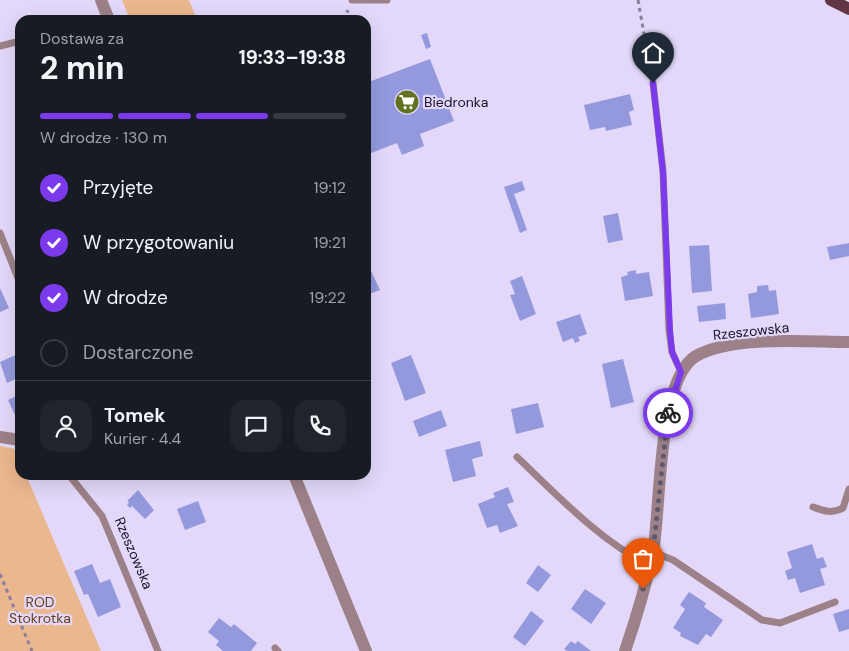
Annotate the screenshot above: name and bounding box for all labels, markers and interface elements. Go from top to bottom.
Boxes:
text: Dostawa za [40,28,124,49]
pin [632,32,674,83]
icon: home [639,39,667,67]
text: 19:33–19:38 [239,45,346,70]
text: 2 min [40,47,125,89]
supermarket icon: Biedronka [394,89,420,115]
place label: Biedronka [424,93,488,111]
text: W drodze · 130 m [40,127,167,148]
icon: check [40,174,68,202]
text: Przyjęte [83,175,153,200]
text: 19:12 [314,177,346,198]
icon: check [40,229,68,257]
text: W przygotowaniu [83,230,234,255]
text: 19:21 [314,232,346,253]
icon: check [40,284,68,312]
text: W drodze [83,285,168,310]
text: 19:22 [309,287,346,308]
street label: Rzeszowska [712,318,790,344]
text: Dostarczone [83,340,193,365]
courier [643,388,693,438]
icon: bike [654,399,682,427]
button: person [40,400,92,452]
button: chat [230,400,282,452]
button: phone [294,400,346,452]
text: Tomek [104,403,166,428]
text: Kurier · 4.4 [104,428,181,449]
street label: Rzeszowska [111,514,157,592]
pin [622,538,664,589]
icon: bag [629,545,657,573]
park label: ROD Stokrotka [9,593,71,627]

